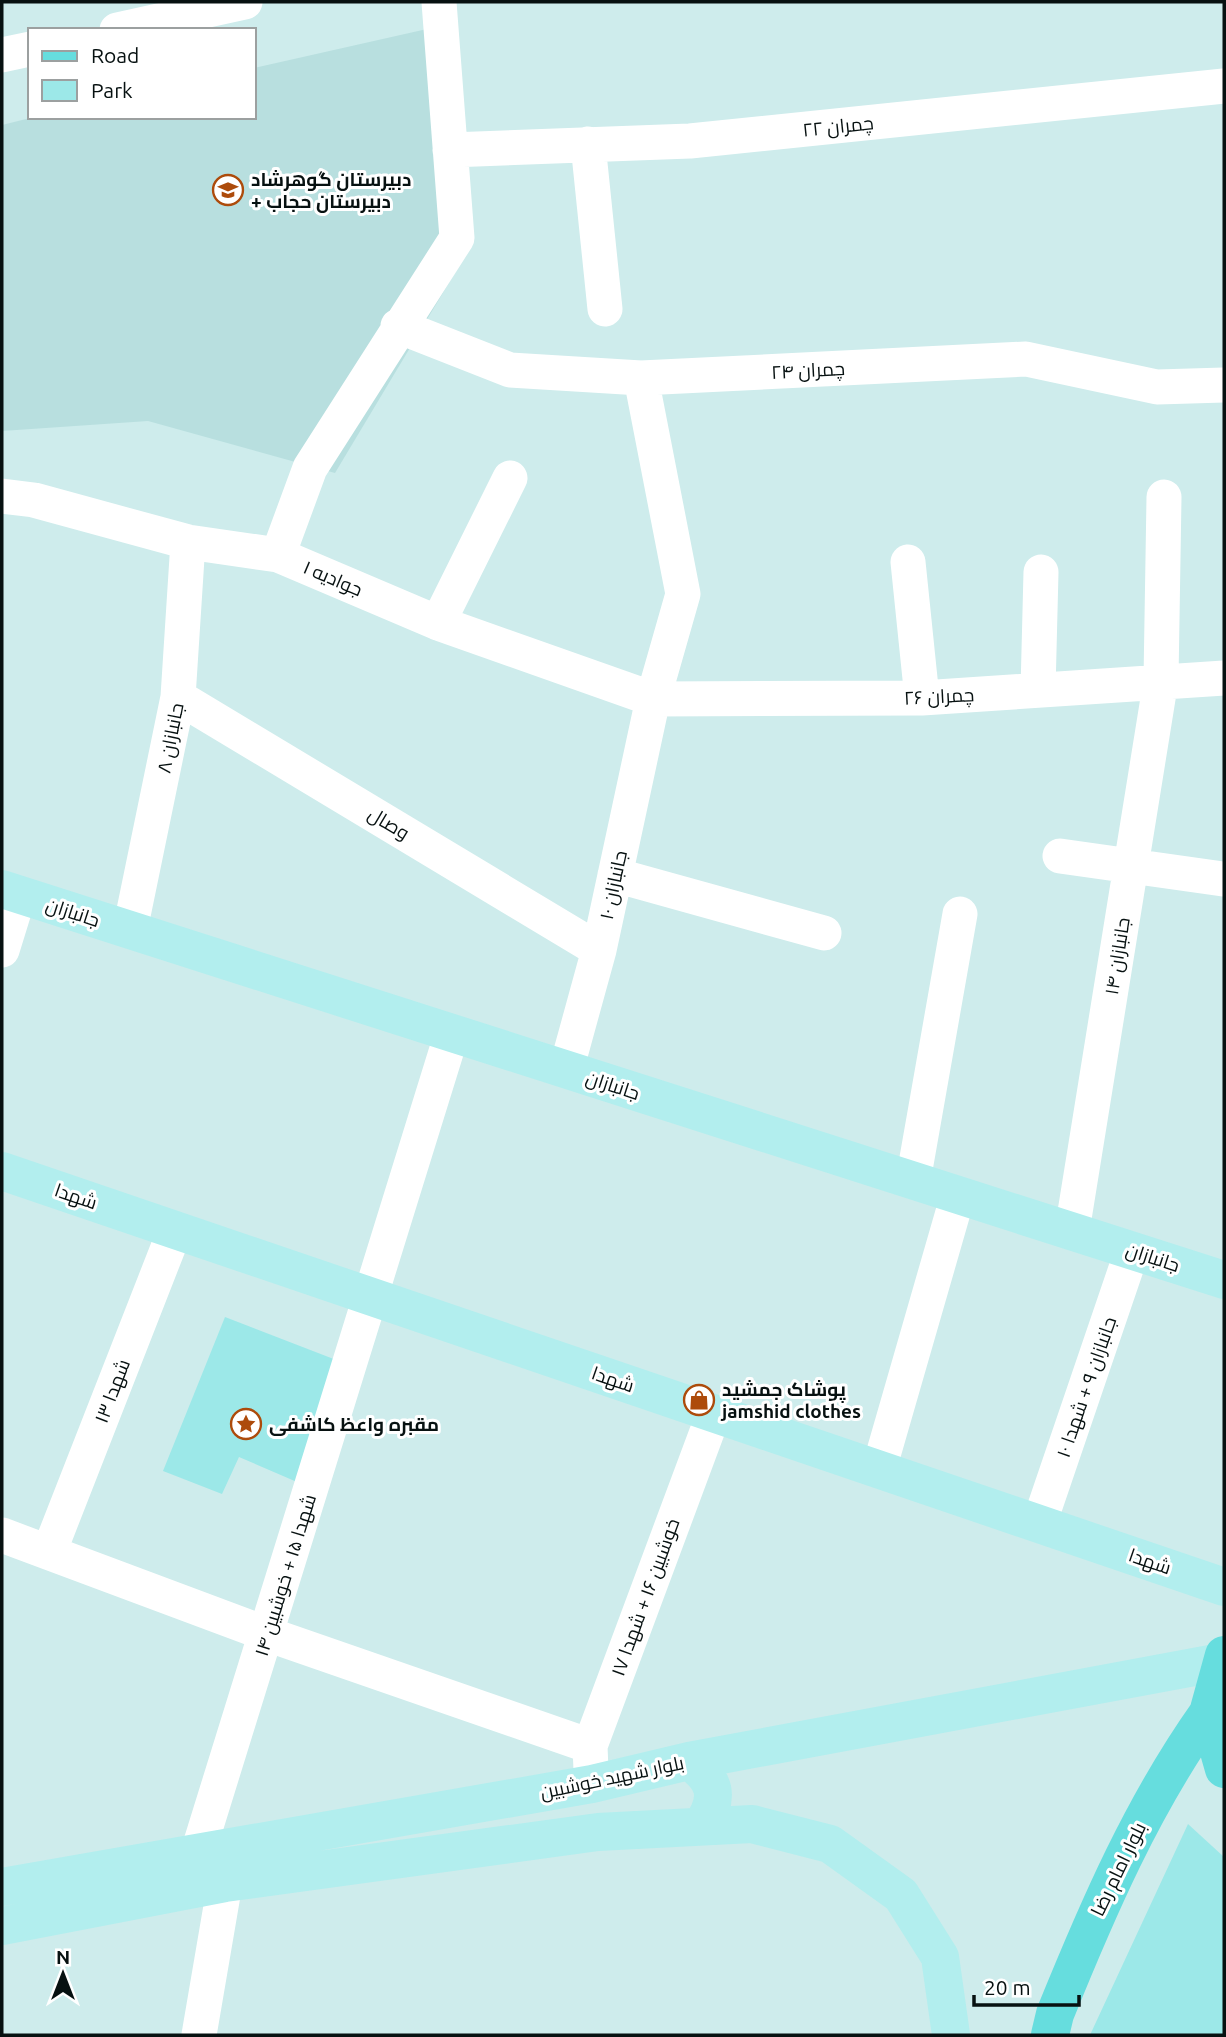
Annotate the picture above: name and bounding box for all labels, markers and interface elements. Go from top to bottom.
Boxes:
legend [28,28,256,119]
text: Road [91,43,139,67]
text: Park [91,78,133,102]
street label: چمران ۲۲ [801,111,875,143]
place label: دبیرستان گوهرشاد + دبیرستان حجاب [251,168,411,213]
school or university icon: دبیرستان گوهرشاد + دبیرستان حجاب [211,173,245,207]
street label: چمران ۲۴ [771,357,846,385]
street label: جوادیه ۱ [300,556,366,601]
street label: چمران ۲۶ [903,683,975,711]
street label: جانبازان ۸ [152,701,189,775]
street label: وصال [364,802,414,845]
street label: جانبازان ۱۰ [595,848,632,922]
street label: جانبازان [43,893,103,932]
street label: جانبازان ۱۴ [1100,916,1135,996]
street label: جانبازان [583,1066,643,1105]
street label: شهدا [52,1179,100,1214]
street label: جانبازان [1123,1238,1183,1277]
street label: جانبازان ۹ + شهدا ۱۰ [1052,1314,1121,1461]
street label: شهدا ۱۳ [90,1356,135,1426]
street label: شهدا [589,1362,637,1397]
place label: پوشاک جمشید jamshid clothes [720,1378,861,1422]
shop icon: پوشاک جمشید jamshid clothes [682,1383,716,1417]
place icon: مقبره واعظ کاشفی [229,1407,263,1441]
place label: مقبره واعظ کاشفی [269,1413,439,1436]
street label: شهدا ۱۵ + خوشبین ۱۴ [250,1491,321,1659]
street label: خوشبین ۱۶ + شهدا ۱۷ [606,1515,685,1679]
street label: شهدا [1126,1544,1174,1579]
street label: بلوار شهید خوشبین [538,1751,686,1804]
street label: بلوار امام رضا [1086,1818,1153,1921]
north arrow [28,1939,98,2009]
text: N [56,1946,70,1968]
scale bar [974,1964,1079,2008]
text: 20 m [984,1975,1031,1999]

